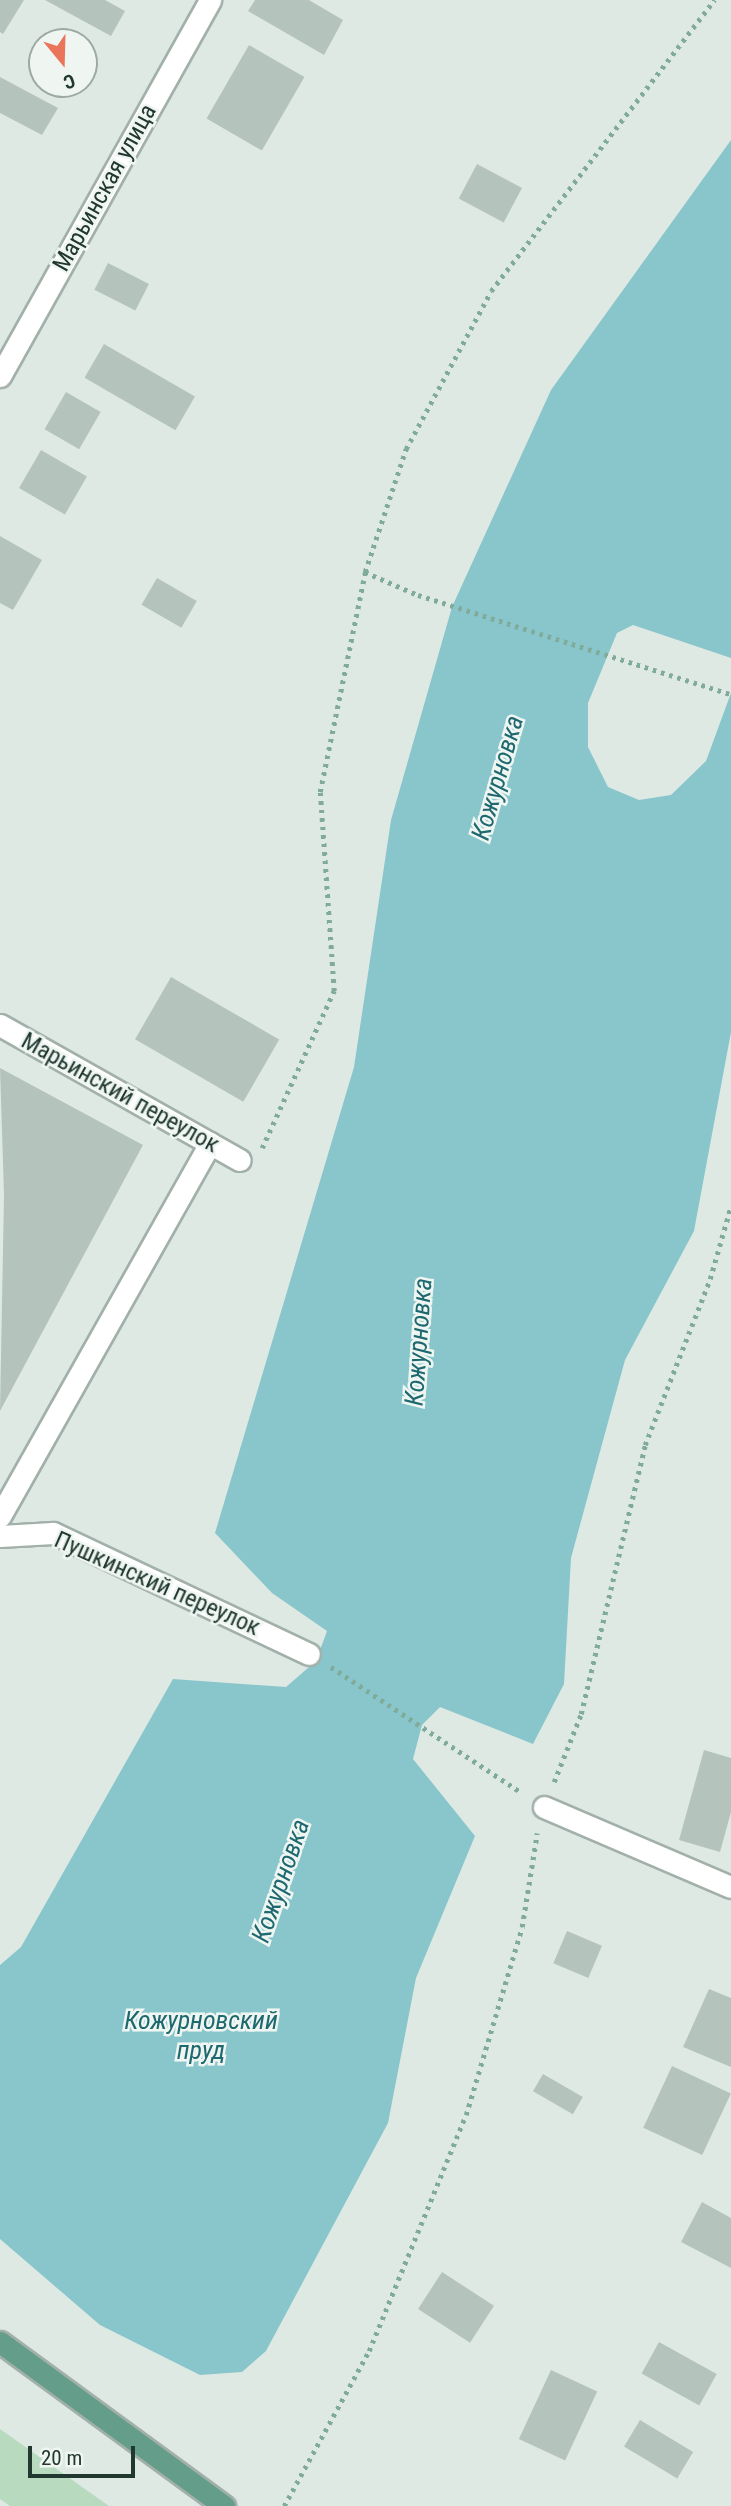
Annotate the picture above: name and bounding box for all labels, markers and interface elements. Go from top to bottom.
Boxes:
north arrow [28,28,98,98]
text: С [60,69,78,94]
street label: Марьинская улица [47,99,163,277]
water label: Кожурновка [465,712,531,844]
street label: Марьинский переулок [16,1027,224,1159]
water label: Кожурновка [399,1277,439,1407]
street label: Пушкинский переулок [50,1526,264,1642]
water label: Кожурновка [245,1815,317,1947]
water label: Кожурновский пруд [124,2005,278,2066]
scale bar [32,2432,138,2476]
text: 20 m [41,2446,82,2470]

